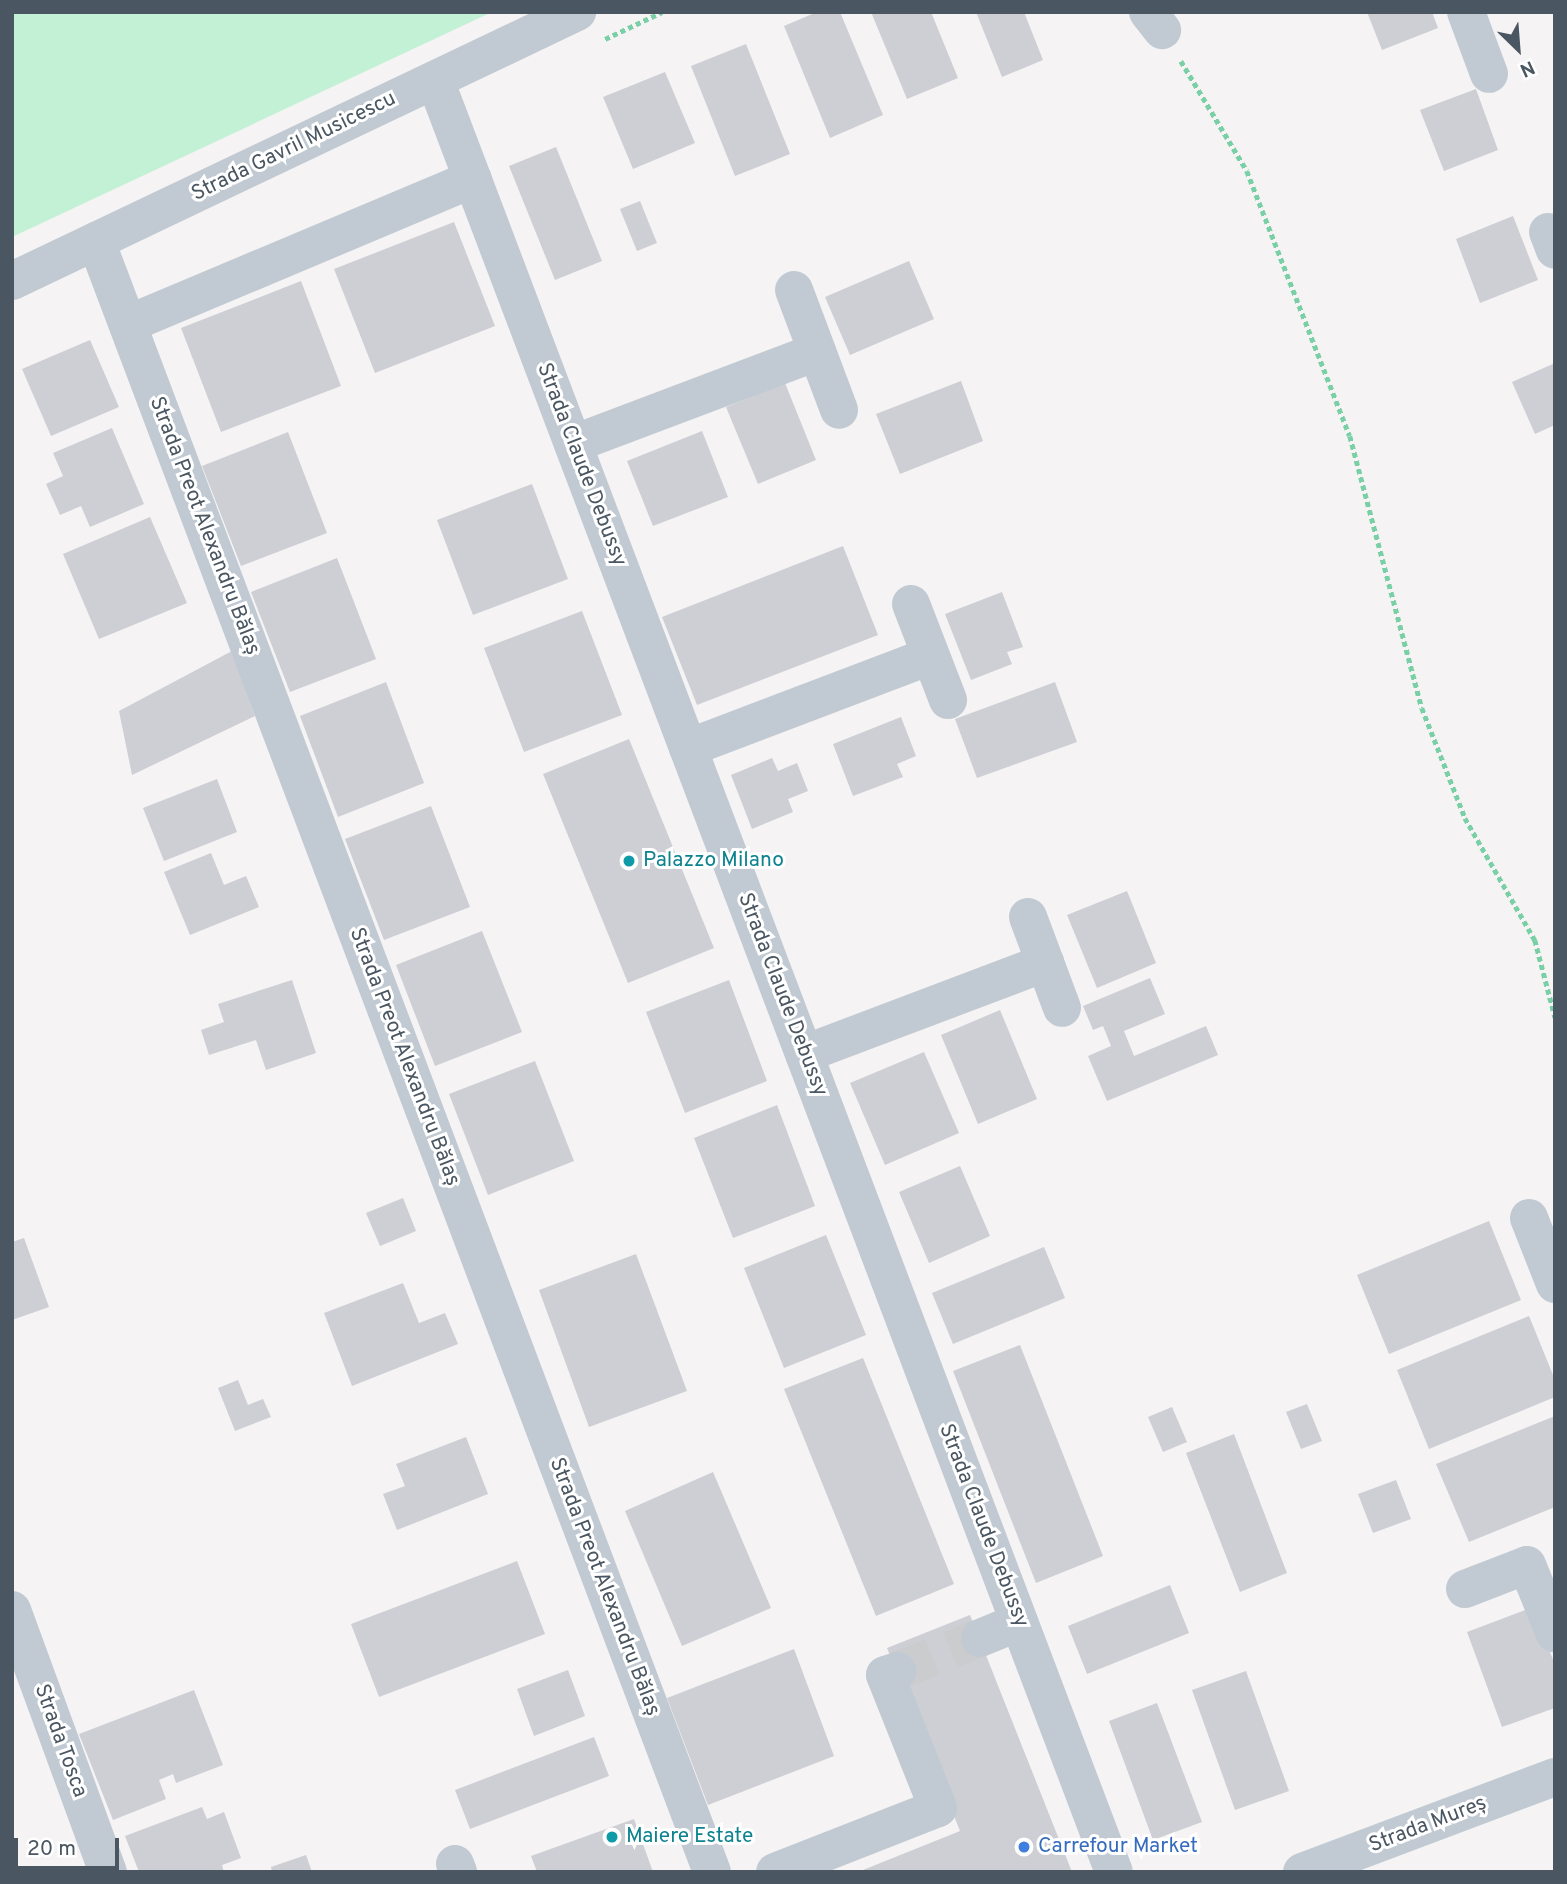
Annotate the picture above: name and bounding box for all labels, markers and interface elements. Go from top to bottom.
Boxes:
north arrow [1483,14,1553,84]
text: N [1516,54,1538,82]
street label: Strada Gavril Musicescu [188,87,400,207]
street label: Strada Claude Debussy [531,360,631,570]
street label: Strada Preot Alexandru Bălaș [143,393,265,659]
place label: Palazzo Milano [643,848,784,874]
marker: Palazzo Milano [621,853,637,869]
street label: Strada Claude Debussy [732,890,832,1100]
street label: Strada Preot Alexandru Bălaș [343,924,465,1190]
street label: Strada Claude Debussy [933,1421,1033,1631]
street label: Strada Preot Alexandru Bălaș [543,1454,665,1720]
street label: Strada Tosca [28,1681,92,1801]
street label: Strada Mureș [1366,1791,1490,1859]
place label: Maiere Estate [626,1824,753,1850]
scale bar [18,1825,122,1869]
marker: Maiere Estate [604,1829,620,1845]
place label: Carrefour Market [1038,1834,1198,1860]
text: 20 m [27,1836,76,1863]
marker: Carrefour Market [1016,1839,1032,1855]

